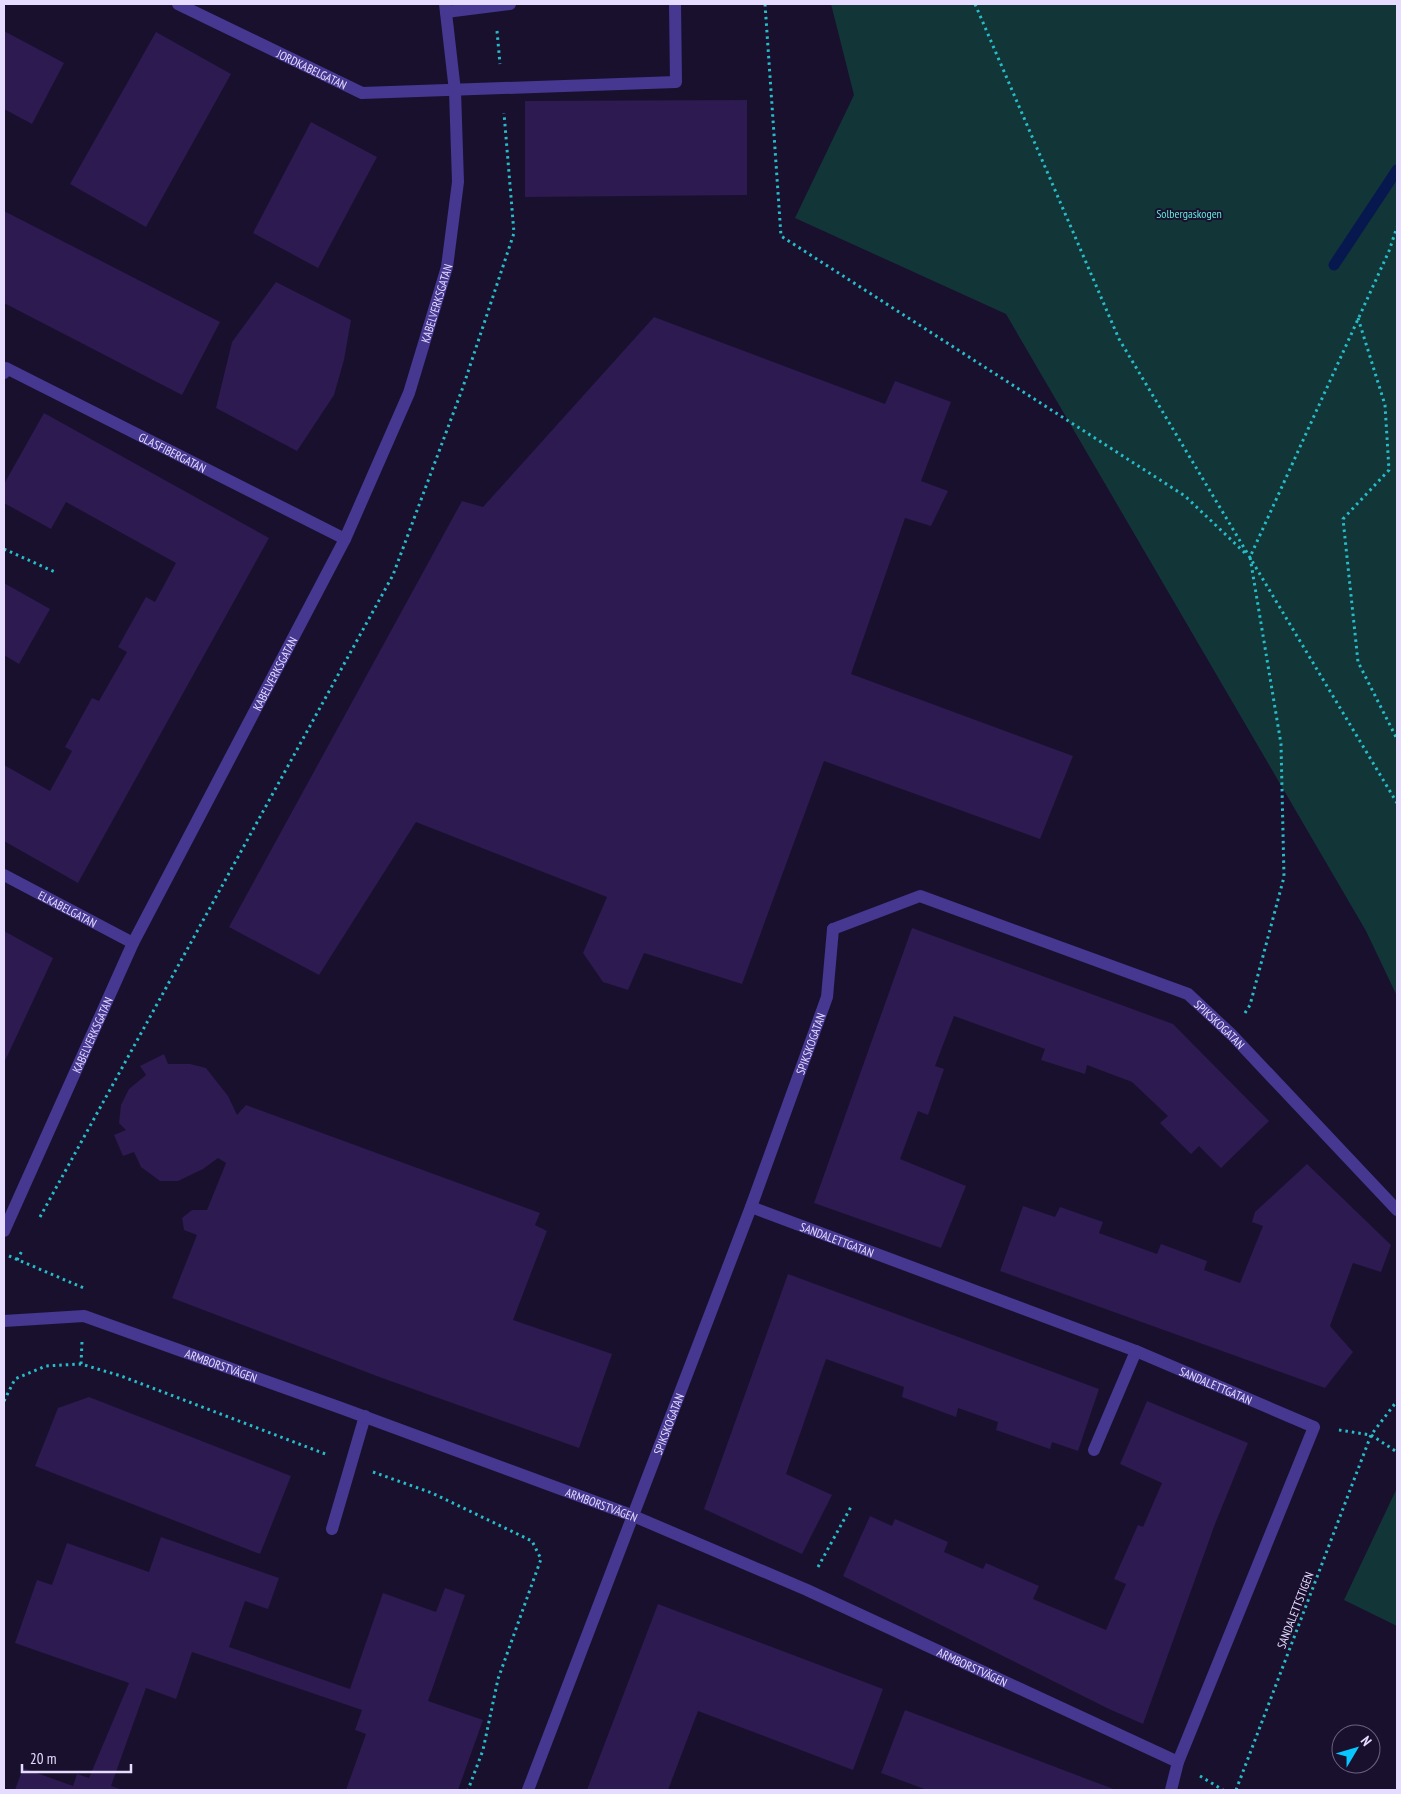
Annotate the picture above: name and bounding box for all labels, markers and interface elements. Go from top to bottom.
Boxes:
street label: JORDKABELGATAN [274,45,350,92]
park label: Solbergaskogen [1156,206,1222,221]
street label: KABELVERKSGATAN [417,262,455,344]
street label: GLASFIBERGATAN [136,429,209,475]
street label: KABELVERKSGATAN [249,634,300,713]
street label: ELKABELGATAN [36,887,100,930]
street label: KABELVERKSGATAN [68,995,115,1075]
street label: SPIKSKOGATAN [1191,996,1248,1052]
street label: SPIKSKOGATAN [792,1011,828,1076]
street label: SANDALETTGATAN [798,1219,876,1260]
street label: ARMBORSTVÄGEN [183,1345,259,1385]
street label: SANDALETTGATAN [1177,1363,1255,1407]
street label: SPIKSKOGATAN [650,1391,687,1457]
street label: ARMBORSTVÄGEN [564,1484,640,1524]
street label: SANDALETTSTIGEN [1274,1570,1316,1650]
street label: ARMBORSTVÄGEN [935,1644,1010,1689]
north arrow [1331,1724,1381,1774]
text: N [1357,1732,1376,1750]
scale bar [22,1742,131,1774]
text: 20 m [30,1749,56,1768]

